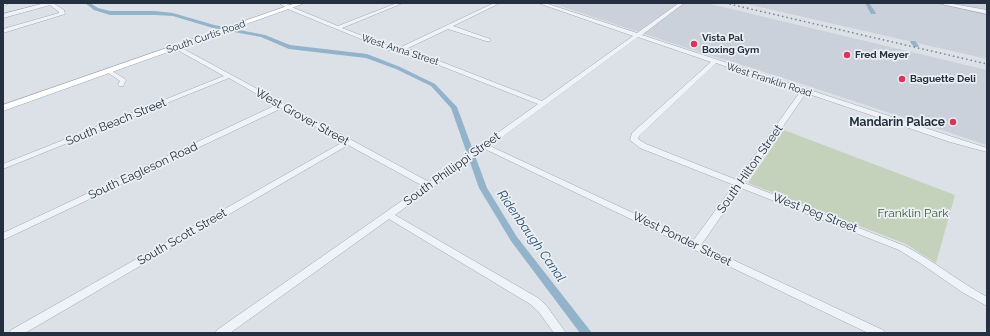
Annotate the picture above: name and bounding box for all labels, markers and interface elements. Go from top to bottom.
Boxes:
street label: South Curtis Road [165,18,247,56]
street label: West Anna Street [360,32,440,68]
place label: Vista Pal Boxing Gym [702,32,759,56]
marker: Vista Pal Boxing Gym [689,39,699,49]
place label: Fred Meyer [855,49,909,61]
marker: Fred Meyer [842,50,852,60]
street label: West Franklin Road [725,61,813,99]
place label: Baguette Deli [910,73,976,85]
marker: Baguette Deli [897,74,907,84]
street label: West Grover Street [253,85,351,149]
street label: South Beach Street [64,95,168,149]
place label: Mandarin Palace [849,115,945,129]
marker: Mandarin Palace [948,117,958,127]
street label: South Hilton Street [714,122,786,216]
street label: South Phillippi Street [401,129,503,209]
street label: South Eagleson Road [86,139,200,203]
water label: Ridenbaugh Canal [493,187,569,285]
street label: West Peg Street [770,190,860,236]
street label: South Scott Street [135,206,229,268]
park label: Franklin Park [877,206,949,220]
street label: West Ponder Street [630,209,734,269]

